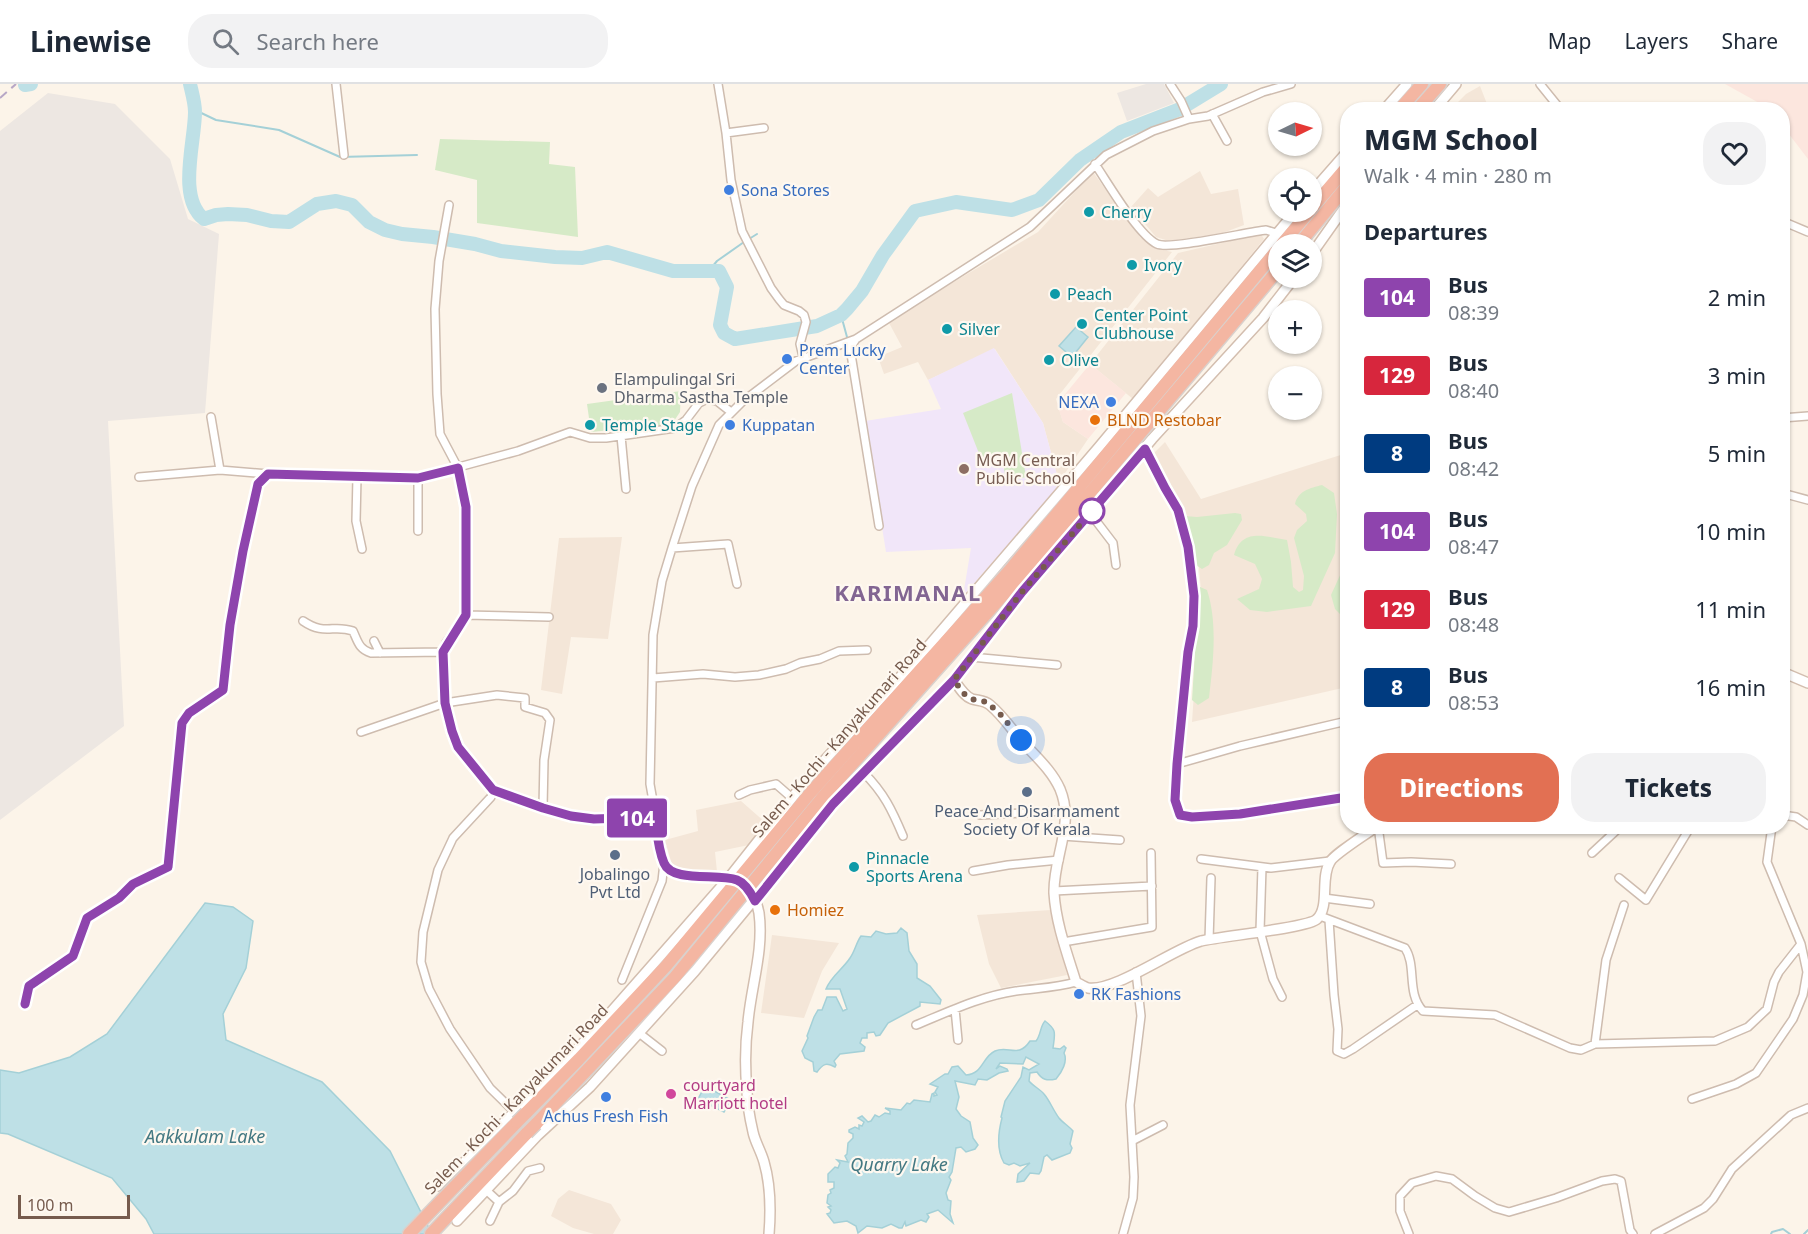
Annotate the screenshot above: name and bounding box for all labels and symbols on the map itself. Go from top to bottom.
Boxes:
north arrow [1268,102,1322,156]
place label: Sona Stores [741,179,830,201]
marker: Sona Stores [722,183,736,197]
place label: Cherry [1101,201,1152,223]
marker: Cherry [1082,205,1096,219]
place label: Ivory [1144,254,1183,276]
marker: Ivory [1125,258,1139,272]
place label: Peach [1067,283,1112,305]
marker: Peach [1048,287,1062,301]
place label: Center Point Clubhouse [1094,304,1188,344]
marker: Center Point Clubhouse [1075,317,1089,331]
place label: Silver [959,318,1000,340]
marker: Silver [940,322,954,336]
place label: Prem Lucky Center [799,339,887,379]
place label: Olive [1061,349,1099,371]
marker: Prem Lucky Center [780,352,794,366]
marker: Olive [1042,353,1056,367]
place label: Elampulingal Sri Dharma Sastha Temple [614,368,788,408]
marker: Elampulingal Sri Dharma Sastha Temple [595,381,609,395]
place label: NEXA [1058,391,1100,413]
marker: NEXA [1104,395,1118,409]
place label: BLND Restobar [1107,409,1222,431]
marker: BLND Restobar [1088,413,1102,427]
place label: Temple Stage [602,414,703,436]
place label: Kuppatan [742,414,815,436]
marker: Temple Stage [583,418,597,432]
marker: Kuppatan [723,418,737,432]
place label: MGM Central Public School [976,449,1075,489]
marker: MGM Central Public School [957,462,971,476]
unlabelled marker [1079,498,1105,524]
district label: KARIMANAL [834,577,982,607]
street label: Salem - Kochi - Kanyakumari Road [747,634,931,842]
your location [1006,725,1036,755]
marker: Peace And Disarmament Society Of Kerala [1020,785,1034,799]
line badge: 104 [602,798,672,838]
place label: Peace And Disarmament Society Of Kerala [934,800,1120,840]
place label: Pinnacle Sports Arena [866,847,963,887]
marker: Jobalingo Pvt Ltd [608,848,622,862]
marker: Pinnacle Sports Arena [847,860,861,874]
place label: Jobalingo Pvt Ltd [578,863,650,903]
place label: Homiez [787,899,844,921]
marker: Homiez [768,903,782,917]
place label: RK Fashions [1091,983,1181,1005]
marker: RK Fashions [1072,987,1086,1001]
street label: Salem - Kochi - Kanyakumari Road [419,999,613,1199]
place label: courtyard Marriott hotel [683,1074,788,1114]
marker: courtyard Marriott hotel [664,1087,678,1101]
marker: Achus Fresh Fish [599,1090,613,1104]
place label: Achus Fresh Fish [544,1105,668,1127]
water label: Aakkulam Lake [143,1124,265,1148]
water label: Quarry Lake [850,1152,948,1176]
scale bar [18,1192,130,1220]

